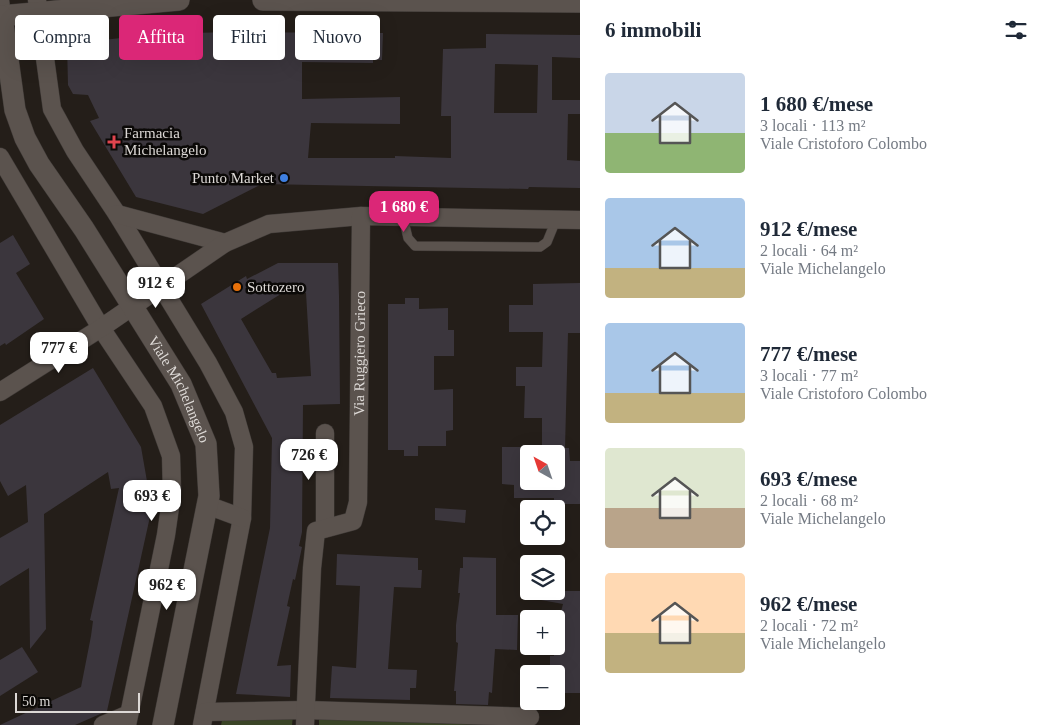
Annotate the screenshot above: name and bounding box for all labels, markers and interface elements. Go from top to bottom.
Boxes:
chip: Compra [15,15,109,60]
chip: Affitta [119,15,203,60]
chip: Filtri [213,15,285,60]
chip: Nuovo [295,15,380,60]
icon: filters [1002,16,1030,44]
text: 6 immobili [605,18,701,42]
text: 1 680 €/mese [760,92,873,116]
icon: home [645,93,705,153]
text: 3 locali · 113 m² [760,117,866,134]
place label: Farmacia Michelangelo [124,125,206,158]
text: Viale Cristoforo Colombo [760,135,927,152]
marker: Farmacia Michelangelo [108,136,120,148]
place label: Punto Market [192,170,275,186]
marker: Punto Market [278,172,290,184]
pin: 1 680 € [358,190,450,233]
text: 1 680 € [380,198,428,215]
text: 912 €/mese [760,217,857,241]
icon: home [645,218,705,278]
text: 2 locali · 64 m² [760,242,858,259]
text: Viale Michelangelo [760,260,886,277]
pin: 912 € [121,266,191,309]
text: 912 € [138,274,174,291]
place label: Sottozero [247,279,305,295]
marker: Sottozero [231,281,243,293]
street label: Via Ruggiero Grieco [351,291,368,416]
pin: 777 € [24,332,94,374]
street label: Viale Michelangelo [145,333,213,445]
text: 777 € [41,339,77,356]
text: 777 €/mese [760,342,857,366]
icon: home [645,343,705,403]
text: 3 locali · 77 m² [760,367,858,384]
text: Viale Cristoforo Colombo [760,385,927,402]
pin: 726 € [274,438,344,481]
north arrow [520,445,565,490]
map controls [520,445,565,710]
text: 726 € [291,446,327,463]
text: 693 €/mese [760,467,857,491]
icon: home [645,468,705,528]
pin: 693 € [117,480,187,522]
text: 693 € [134,487,170,504]
text: 2 locali · 68 m² [760,492,858,509]
button: locate [520,500,565,545]
text: Viale Michelangelo [760,510,886,527]
button: layers [520,555,565,600]
pin: 962 € [132,568,202,611]
text: 962 € [149,576,185,593]
text: 962 €/mese [760,592,857,616]
icon: home [645,593,705,653]
button: + [520,610,565,655]
text: 2 locali · 72 m² [760,617,858,634]
text: Viale Michelangelo [760,635,886,652]
button: − [520,665,565,710]
scale bar [15,690,140,713]
text: 50 m [22,694,50,709]

